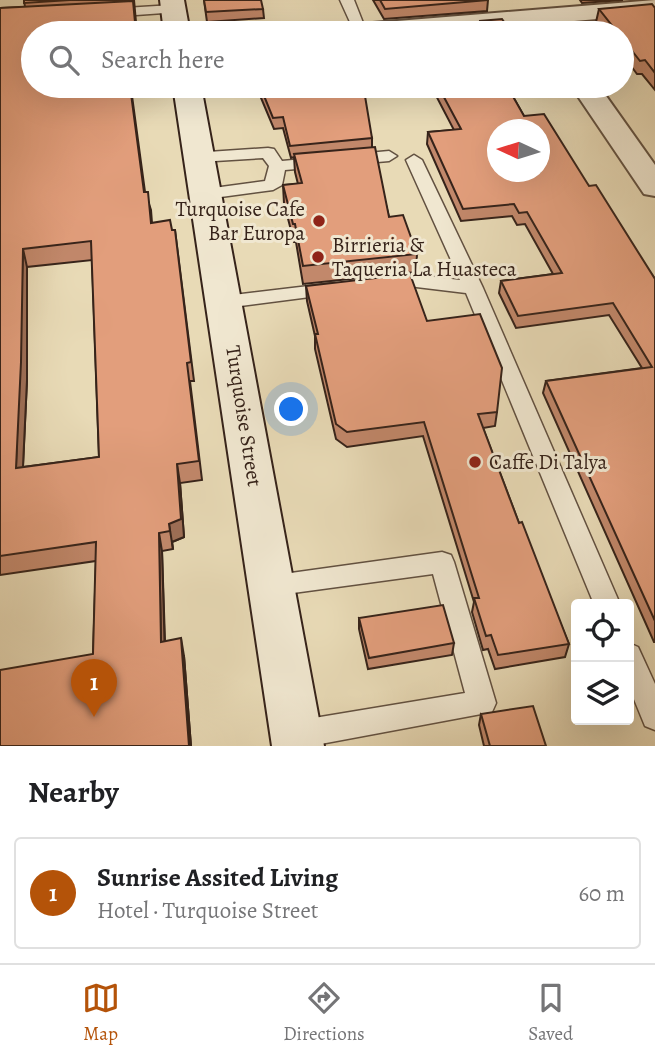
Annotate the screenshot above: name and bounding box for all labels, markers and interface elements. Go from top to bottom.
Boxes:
search box [21,21,634,98]
icon: search [45,41,83,79]
text: Search here [101,42,225,77]
north arrow [487,119,550,182]
place label: Turquoise Cafe Bar Europa [175,195,305,247]
marker: Turquoise Cafe Bar Europa [311,213,327,229]
place label: Birrieria & Taqueria La Huasteca [332,231,517,283]
marker: Birrieria & Taqueria La Huasteca [310,249,326,265]
street label: Turquoise Street [219,344,269,489]
your location [274,392,308,426]
place label: Caffe Di Talya [489,448,608,476]
marker: Caffe Di Talya [467,454,483,470]
map controls [571,599,634,725]
button: locate [571,599,634,662]
pin: 1 [71,659,117,717]
button: layers [571,662,634,725]
text: Nearby [28,772,119,812]
text: Sunrise Assited Living [97,860,338,895]
text: 1 [49,878,57,909]
text: 60 m [578,878,625,909]
text: Hotel · Turquoise Street [97,895,318,926]
tab: Map [82,979,120,1047]
tab: Directions [283,979,365,1047]
tab: Saved [528,979,573,1047]

